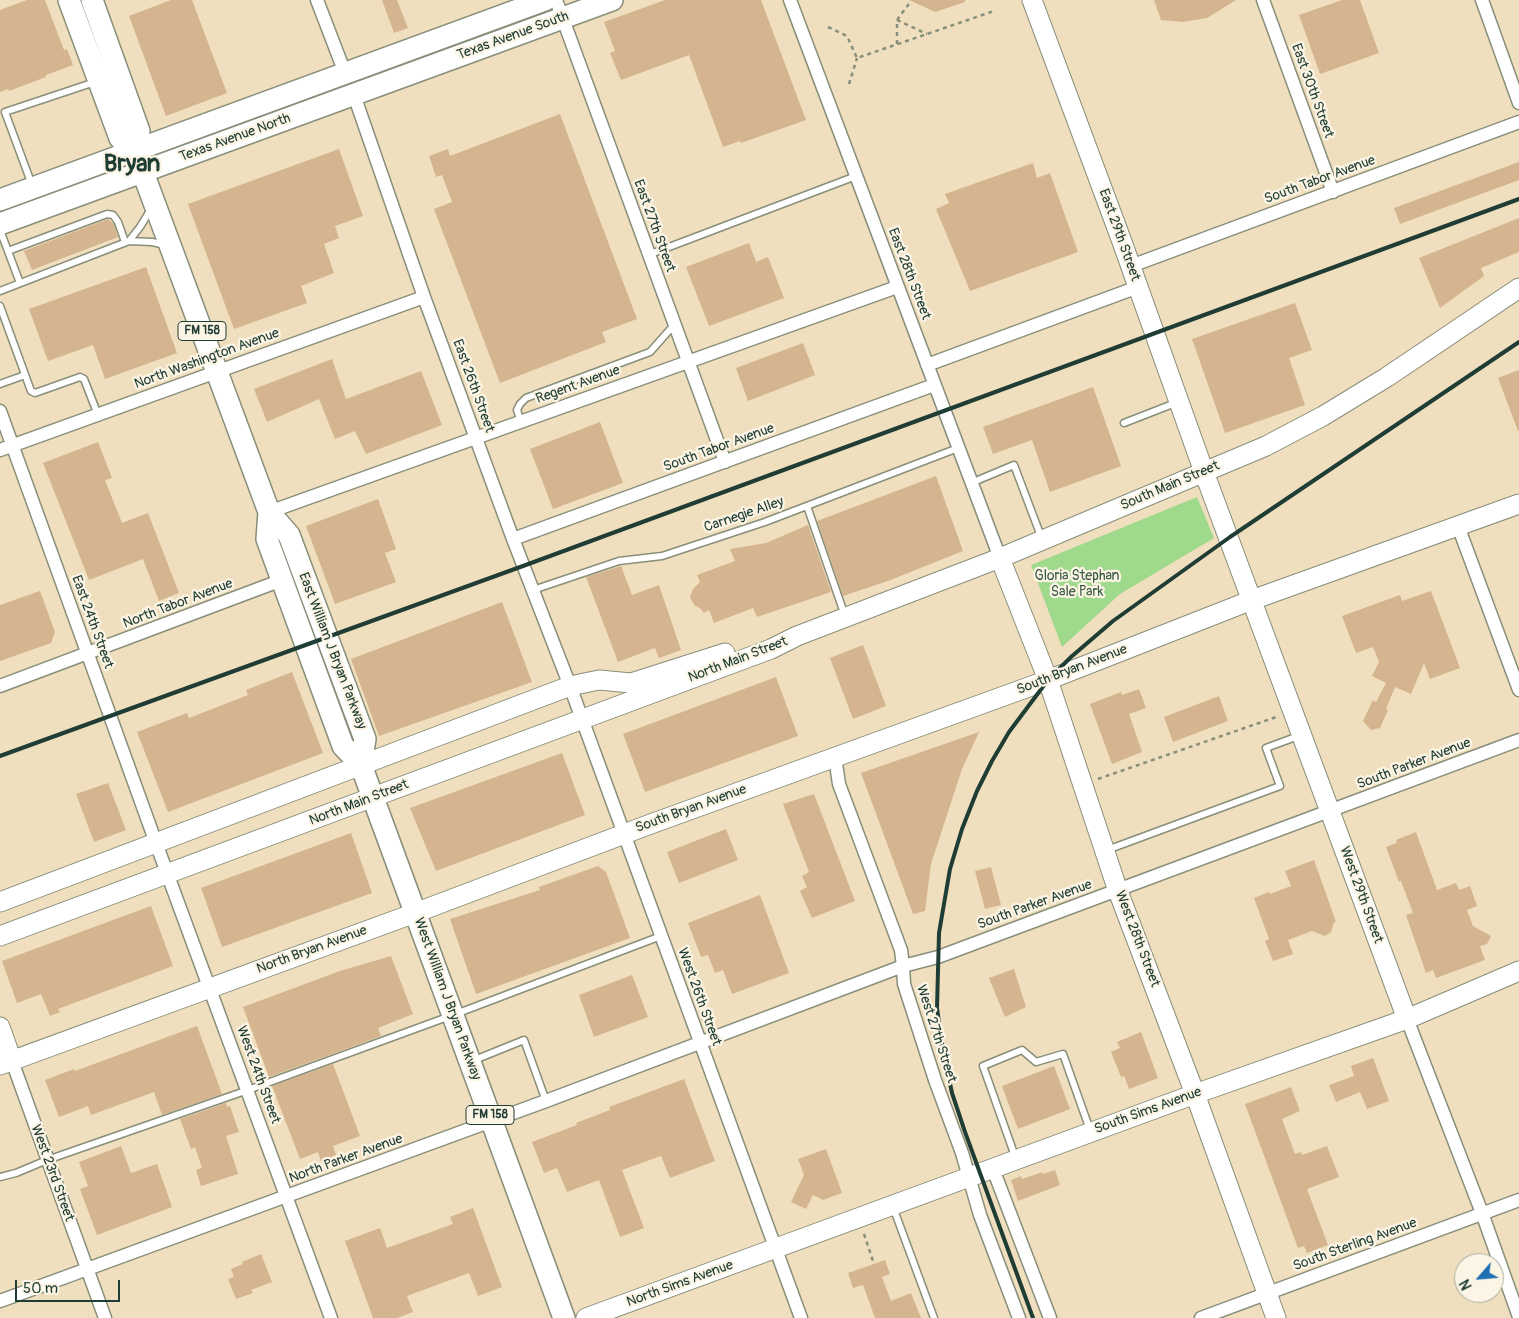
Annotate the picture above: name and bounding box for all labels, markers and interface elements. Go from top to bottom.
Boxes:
street label: Texas Avenue South [455,8,571,64]
street label: East 30th Street [1287,41,1337,141]
street label: Texas Avenue North [177,110,293,166]
district label: Bryan [104,151,160,179]
street label: South Tabor Avenue [1262,152,1378,208]
street label: East 27th Street [629,177,679,275]
street label: East 29th Street [1095,187,1143,283]
street label: East 28th Street [884,226,934,322]
road number: FM 158 [178,322,226,341]
street label: North Washington Avenue [132,325,282,393]
street label: East 26th Street [448,337,498,435]
street label: Regent Avenue [534,362,622,408]
street label: South Tabor Avenue [661,420,777,476]
street label: South Main Street [1118,458,1222,514]
street label: Carnegie Alley [702,494,786,536]
park label: Gloria Stephan Sale Park [1035,568,1119,600]
street label: East William J Bryan Parkway [294,570,370,732]
street label: East 24th Street [67,573,117,671]
street label: North Tabor Avenue [121,575,235,633]
street label: North Main Street [686,633,790,687]
street label: South Bryan Avenue [1014,641,1130,699]
street label: South Parker Avenue [1355,735,1473,793]
street label: North Main Street [307,776,411,830]
street label: South Bryan Avenue [633,781,749,837]
street label: West 29th Street [1336,844,1386,946]
street label: South Parker Avenue [976,877,1094,933]
street label: West 28th Street [1111,888,1163,990]
street label: West William J Bryan Parkway [410,916,484,1082]
street label: North Bryan Avenue [255,922,369,978]
street label: West 26th Street [673,946,725,1048]
street label: West 27th Street [912,983,960,1085]
street label: West 24th Street [233,1024,283,1126]
street label: South Sims Avenue [1092,1084,1204,1138]
road number: FM 158 [466,1106,514,1124]
street label: West 23rd Street [27,1122,77,1224]
street label: North Parker Avenue [287,1131,405,1187]
street label: South Sterling Avenue [1291,1215,1419,1275]
north arrow [1454,1253,1504,1303]
street label: North Sims Avenue [624,1257,736,1311]
scale bar [18,1270,122,1302]
text: N [1456,1277,1476,1293]
text: 50 m [23,1279,58,1298]

